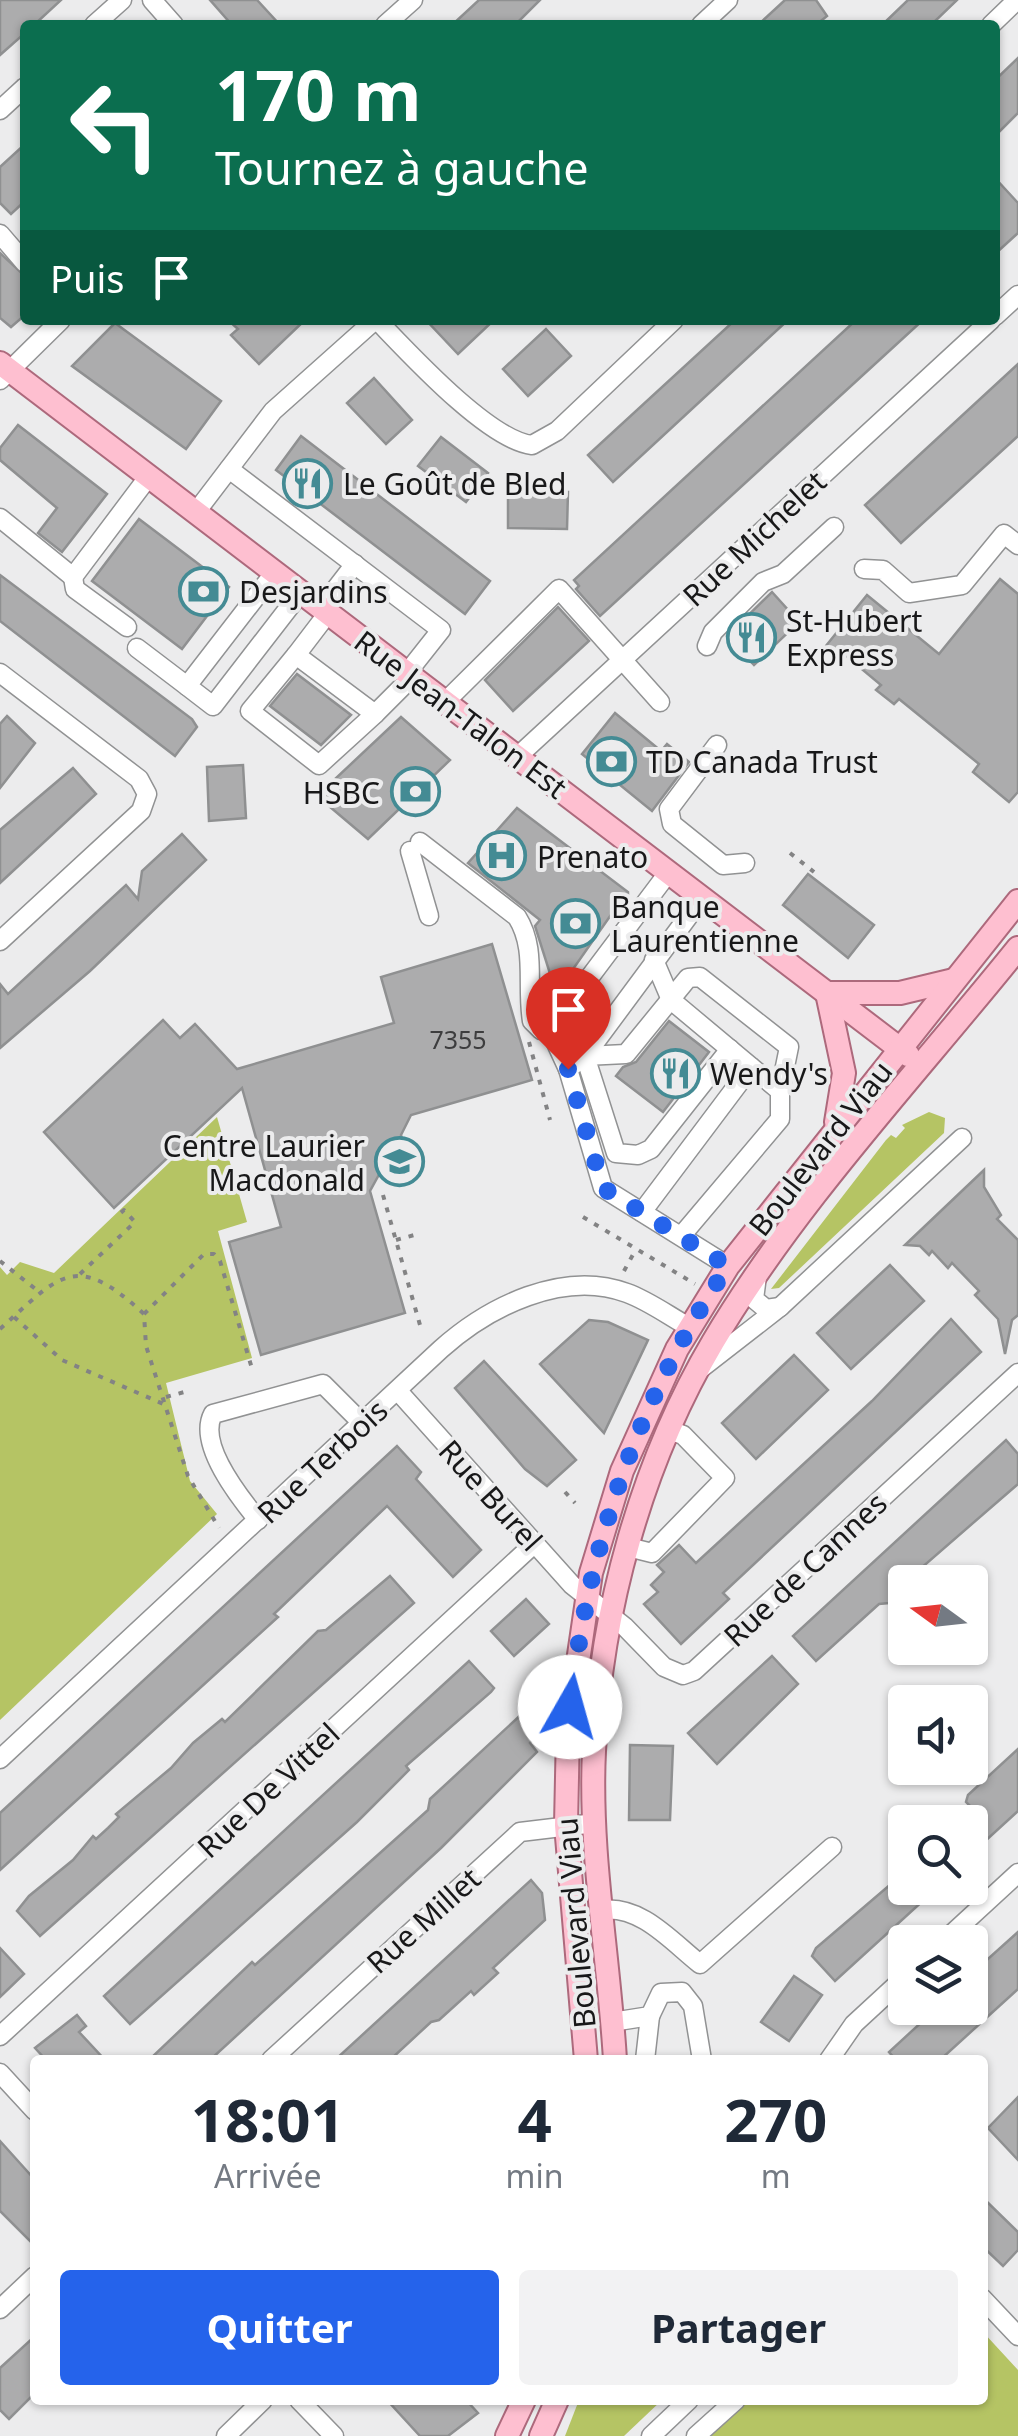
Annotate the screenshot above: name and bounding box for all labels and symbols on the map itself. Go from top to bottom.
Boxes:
restaurant icon: Le Goût de Bled [282,457,334,509]
street label: Rue Michelet [673,461,835,615]
place label: Le Goût de Bled [343,463,566,504]
bank icon: Desjardins [178,565,230,617]
place label: Desjardins [239,571,388,612]
place label: St-Hubert Express [786,600,922,675]
restaurant icon: St-Hubert Express [725,611,777,663]
street label: Rue Jean-Talon Est [346,621,576,808]
bank icon: TD Canada Trust [585,735,637,787]
place label: TD Canada Trust [646,741,878,782]
bank icon: HSBC [389,766,441,818]
place label: HSBC [303,772,380,813]
hospital icon: Prenato [476,830,528,882]
place label: Prenato [537,836,648,877]
place label: Banque Laurentienne [611,886,799,961]
bank icon: Banque Laurentienne [550,897,602,949]
pin [526,967,611,1070]
house number: 7355 [429,1022,487,1056]
restaurant icon: Wendy's [649,1047,701,1099]
street label: Boulevard Viau [739,1052,901,1244]
place label: Wendy's [710,1053,828,1094]
place label: Centre Laurier Macdonald [163,1125,365,1200]
school or university icon: Centre Laurier Macdonald [374,1136,426,1188]
street label: Rue Terbois [248,1390,396,1532]
street label: Rue Burel [430,1431,552,1559]
street label: Rue de Cannes [715,1483,895,1655]
north arrow [888,1565,988,1665]
position arrow [518,1655,622,1759]
street label: Rue De Vittel [188,1713,348,1867]
street label: Boulevard Viau [545,1816,605,2030]
street label: Rue Millet [357,1858,489,1982]

